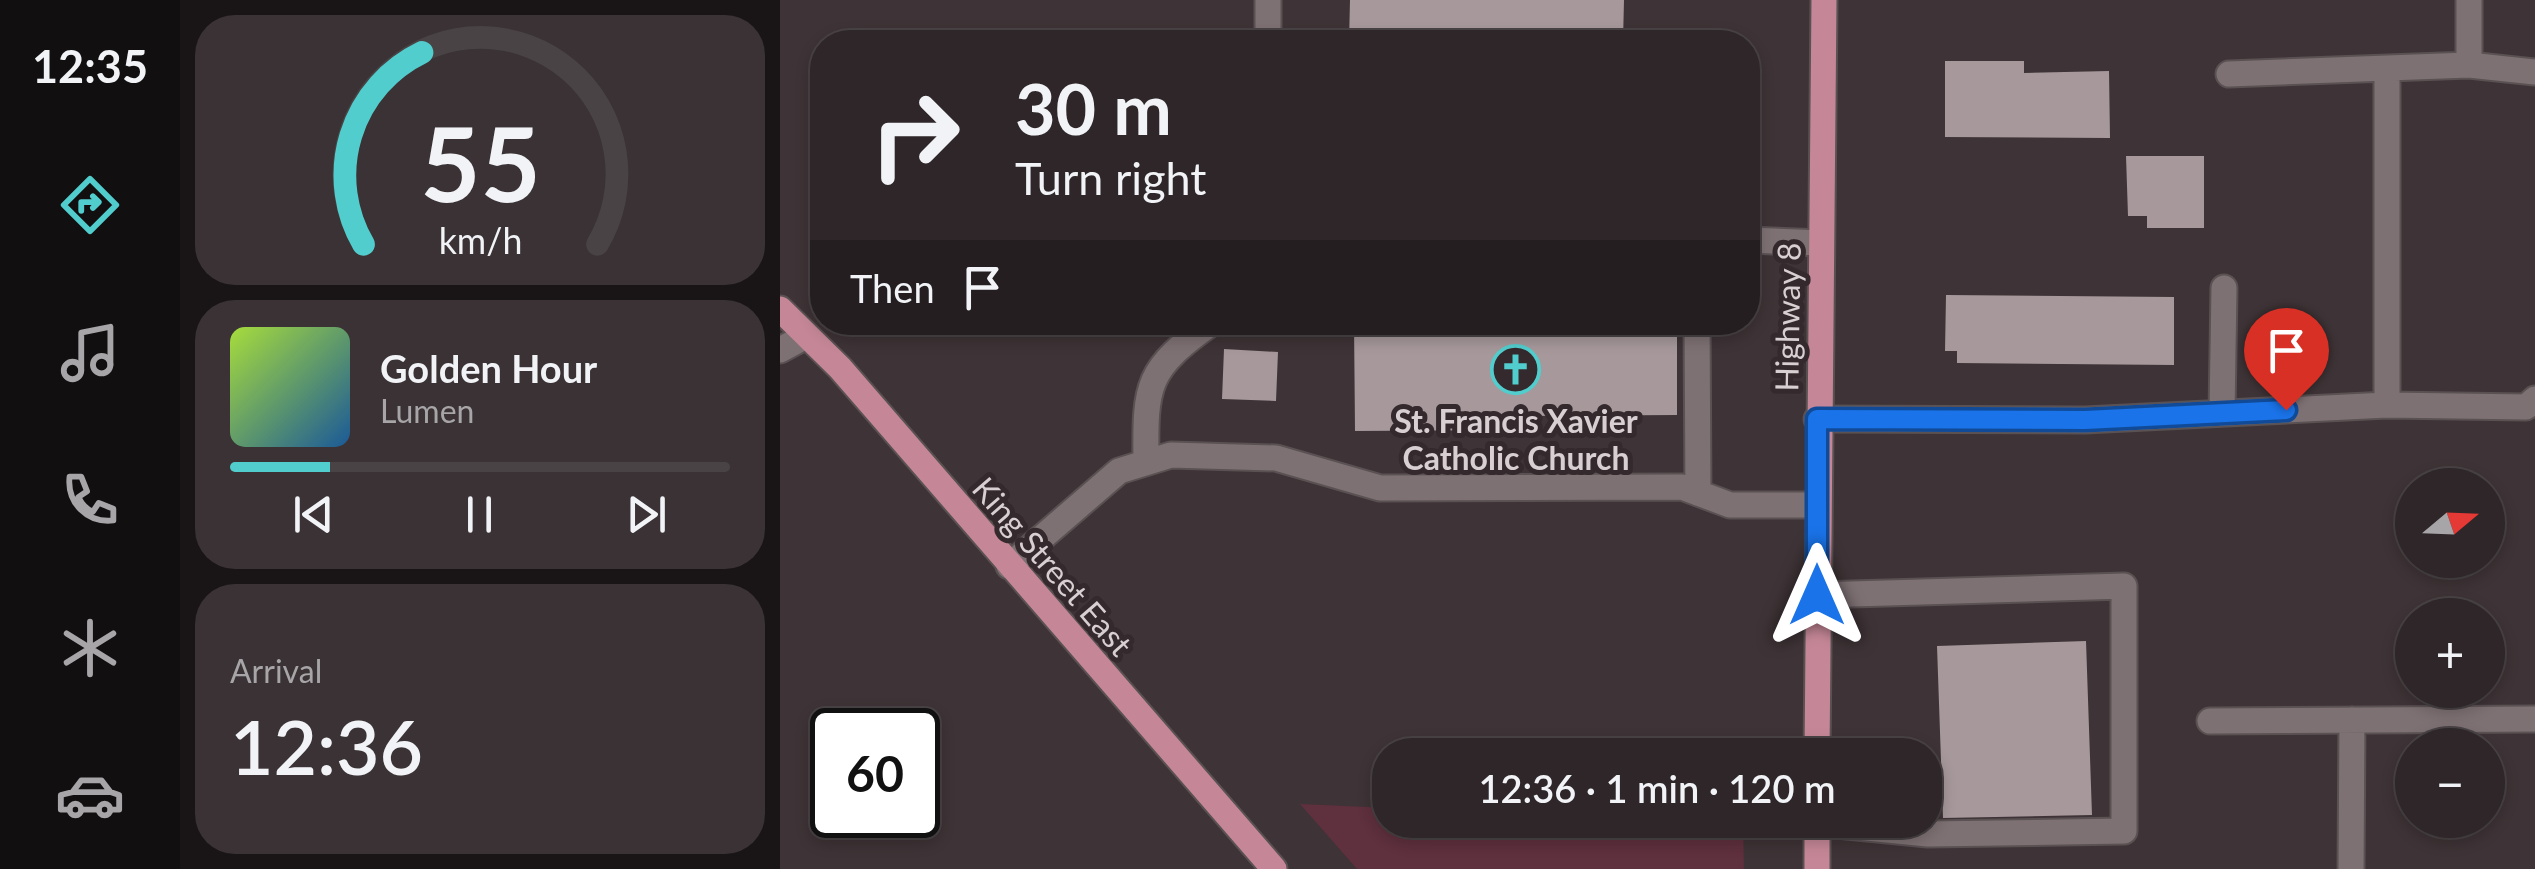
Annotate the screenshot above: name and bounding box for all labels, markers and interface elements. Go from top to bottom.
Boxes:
text: 12:35 [32,39,148,93]
text: 30 m [1015,66,1172,150]
icon: right [850,70,980,200]
text: 55 [420,99,540,224]
text: Turn right [1015,151,1206,205]
icon: directions [55,170,125,240]
text: km/h [438,219,522,262]
street label: Highway 8 [1766,242,1808,392]
icon: arrive [955,260,1010,315]
text: Then [850,265,935,311]
pin [2244,308,2329,411]
icon: music [55,318,125,388]
icon: arrive [2259,323,2314,378]
church icon: St. Francis Xavier Catholic Church [1490,344,1542,396]
text: Golden Hour [380,345,597,391]
text: Lumen [380,391,474,430]
place label: St. Francis Xavier Catholic Church [1394,401,1638,477]
icon: phone [55,465,125,535]
north arrow [2395,468,2505,578]
map controls [2395,468,2505,838]
street label: King Street East [965,469,1141,664]
icon: previous [286,487,341,542]
icon: pause [452,487,507,542]
icon: next [619,487,674,542]
position arrow [1765,543,1869,647]
button: + [2395,598,2505,708]
icon: climate [55,613,125,683]
text: Arrival [230,651,322,690]
text: 12:36 [230,701,423,791]
speed limit sign: 60 [810,708,940,838]
button: − [2395,728,2505,838]
icon: car [55,760,125,830]
text: 12:36 · 1 min · 120 m [1479,765,1835,811]

